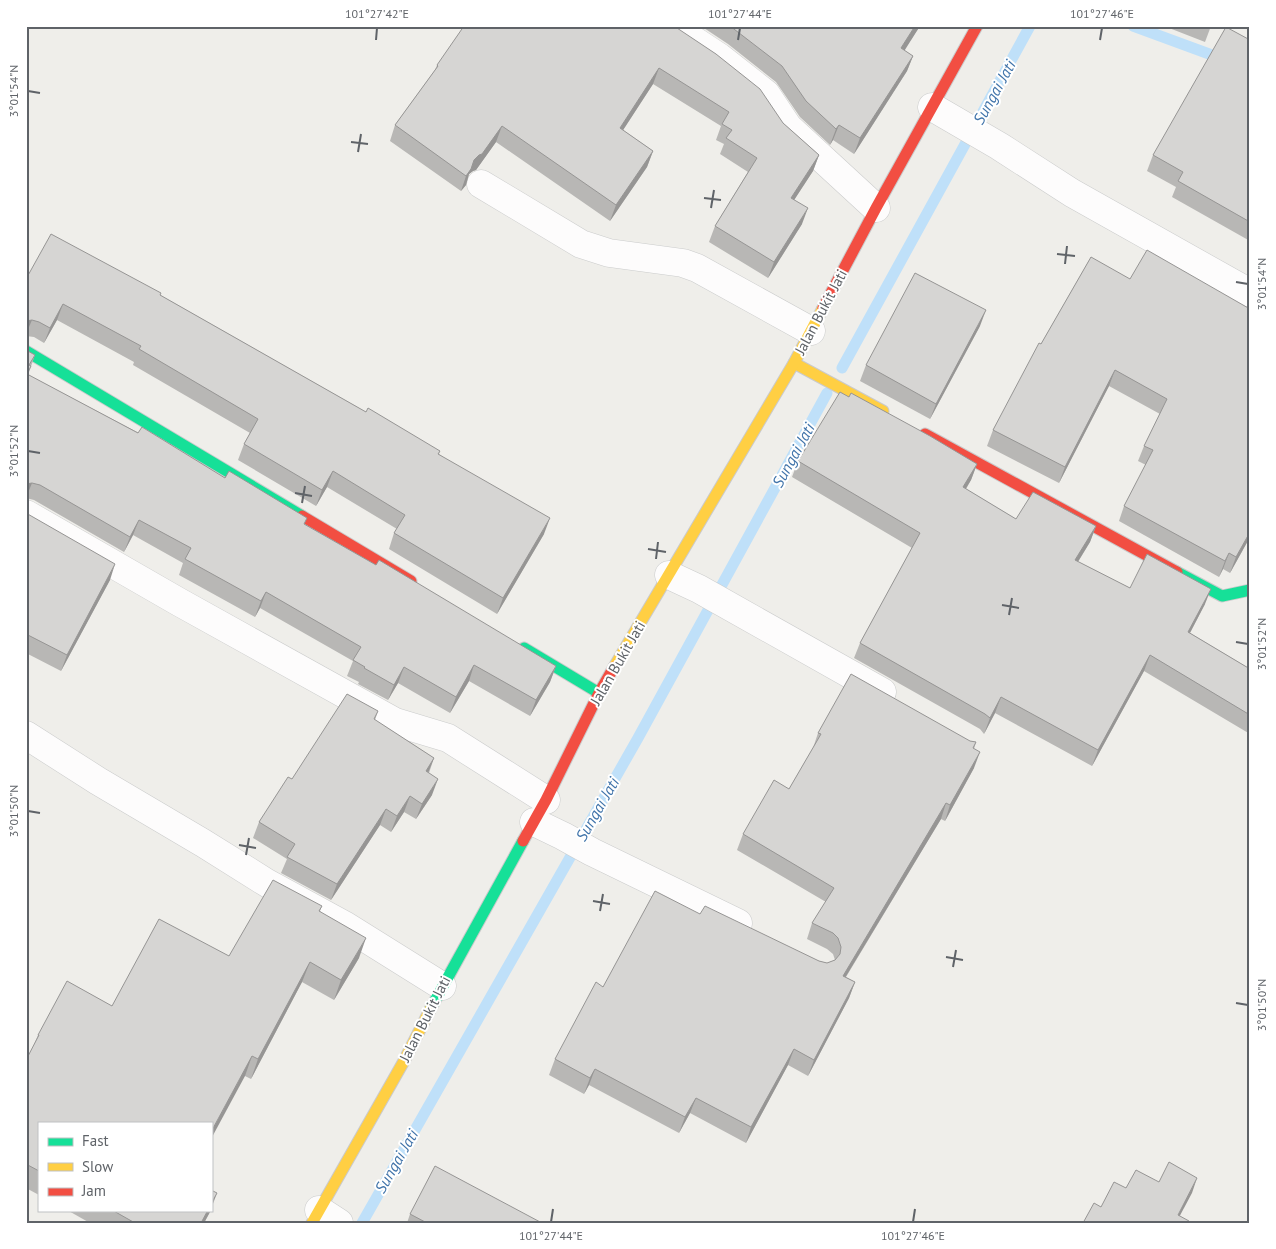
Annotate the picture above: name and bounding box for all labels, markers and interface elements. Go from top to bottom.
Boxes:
text: 101°27'42"E [345,6,409,21]
text: 101°27'44"E [708,6,772,21]
text: 101°27'46"E [1070,6,1134,21]
water label: Sungai Jati [968,56,1020,128]
text: 3°01'54"N [6,65,21,117]
text: 3°01'54"N [1254,258,1269,310]
street label: Jalan Bukit Jati [790,266,851,359]
water label: Sungai Jati [767,419,819,491]
text: 3°01'52"N [6,425,21,477]
street label: Jalan Bukit Jati [585,617,649,709]
text: 3°01'52"N [1254,618,1269,670]
water label: Sungai Jati [571,773,624,844]
text: 3°01'50"N [6,785,21,837]
street label: Jalan Bukit Jati [394,973,454,1066]
text: 3°01'50"N [1254,979,1269,1031]
legend [38,1122,212,1212]
water label: Sungai Jati [370,1125,423,1196]
text: Fast [82,1131,109,1150]
text: Slow [82,1157,113,1176]
text: Jam [81,1181,106,1200]
text: 101°27'44"E [519,1228,583,1243]
text: 101°27'46"E [881,1228,945,1243]

